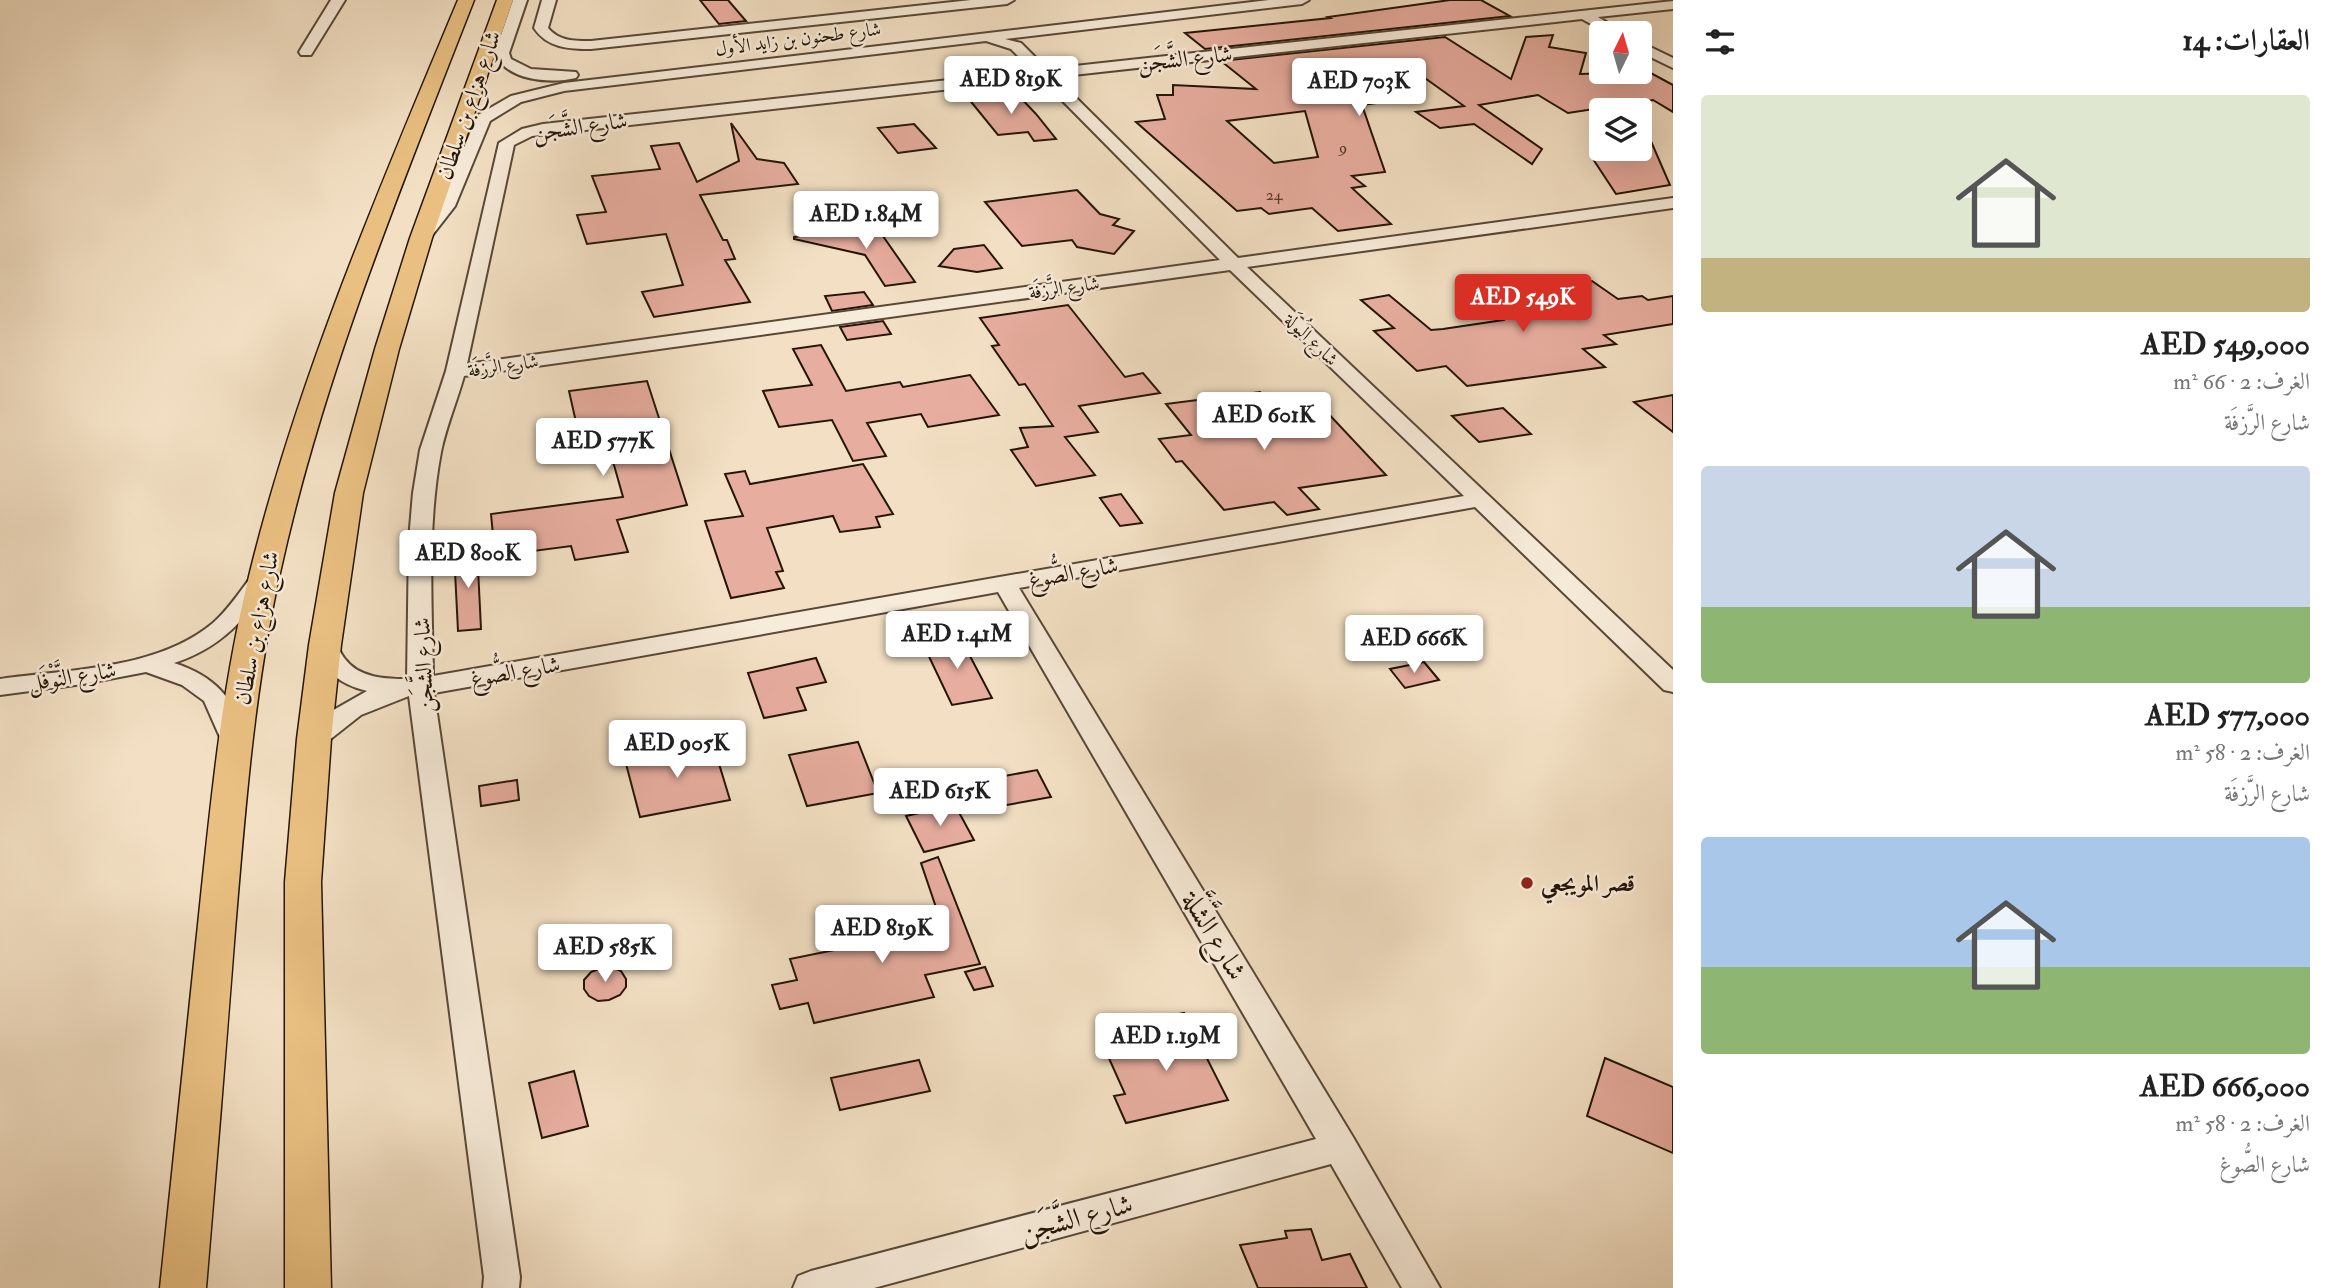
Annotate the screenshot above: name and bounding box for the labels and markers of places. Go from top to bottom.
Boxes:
pin: AED 819K [939,57,1083,116]
pin: AED 703K [1287,58,1431,118]
pin: AED 1.84M [786,191,946,251]
pin: AED 549K [1451,274,1595,334]
pin: AED 601K [1192,392,1336,452]
pin: AED 577K [531,419,675,478]
pin: AED 800K [396,530,540,590]
pin: AED 1.41M [877,612,1037,671]
pin: AED 666K [1342,616,1486,675]
pin: AED 905K [605,720,749,780]
pin: AED 615K [868,768,1012,828]
place label: قصر المويجعي [1541,869,1635,904]
marker: قصر المويجعي [1519,875,1535,891]
pin: AED 819K [810,906,954,965]
pin: AED 585K [533,925,677,984]
pin: AED 1.19M [1086,1014,1246,1073]

